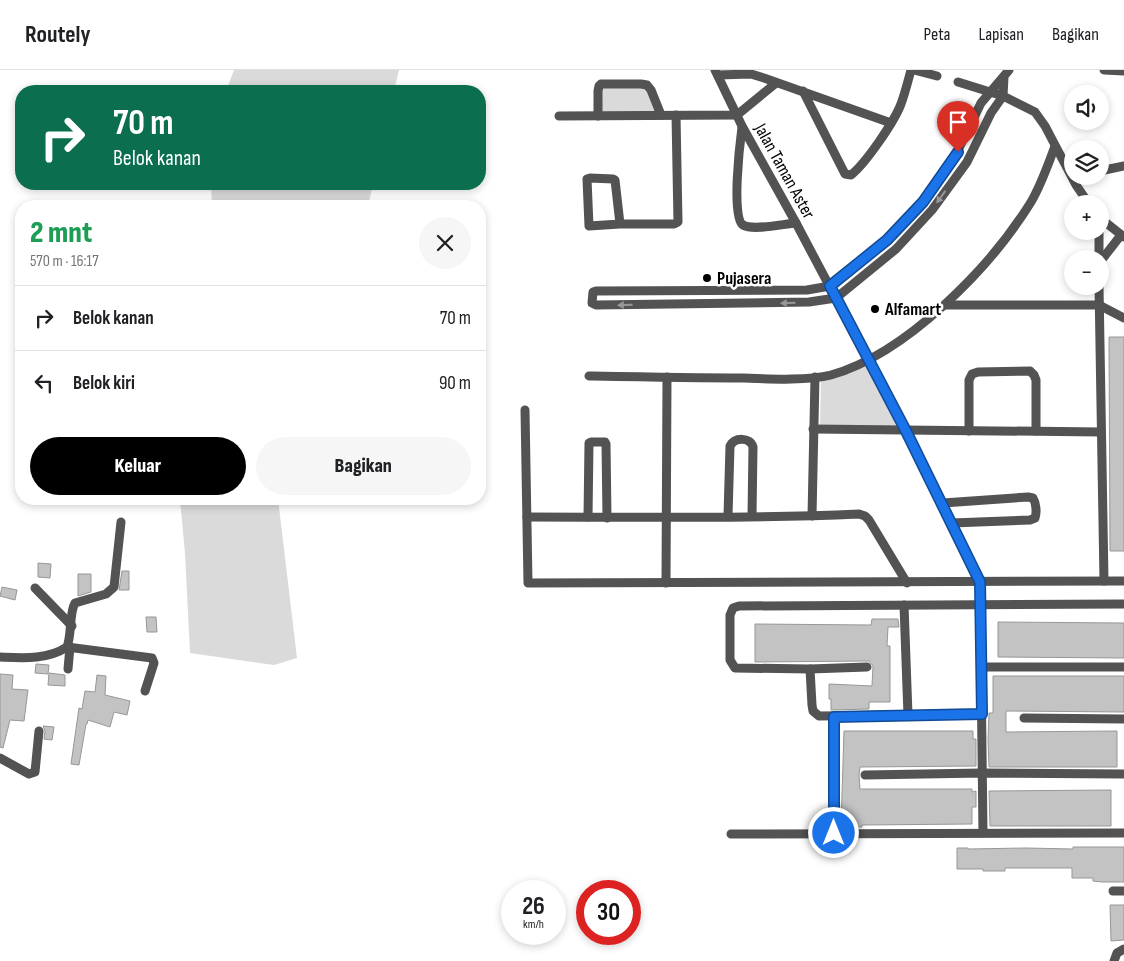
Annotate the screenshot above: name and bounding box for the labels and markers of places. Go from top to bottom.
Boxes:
pin [937,101,979,152]
place label: Pujasera [717,268,771,289]
marker: Pujasera [701,272,713,284]
place label: Alfamart [884,299,941,320]
marker: Alfamart [869,303,881,315]

